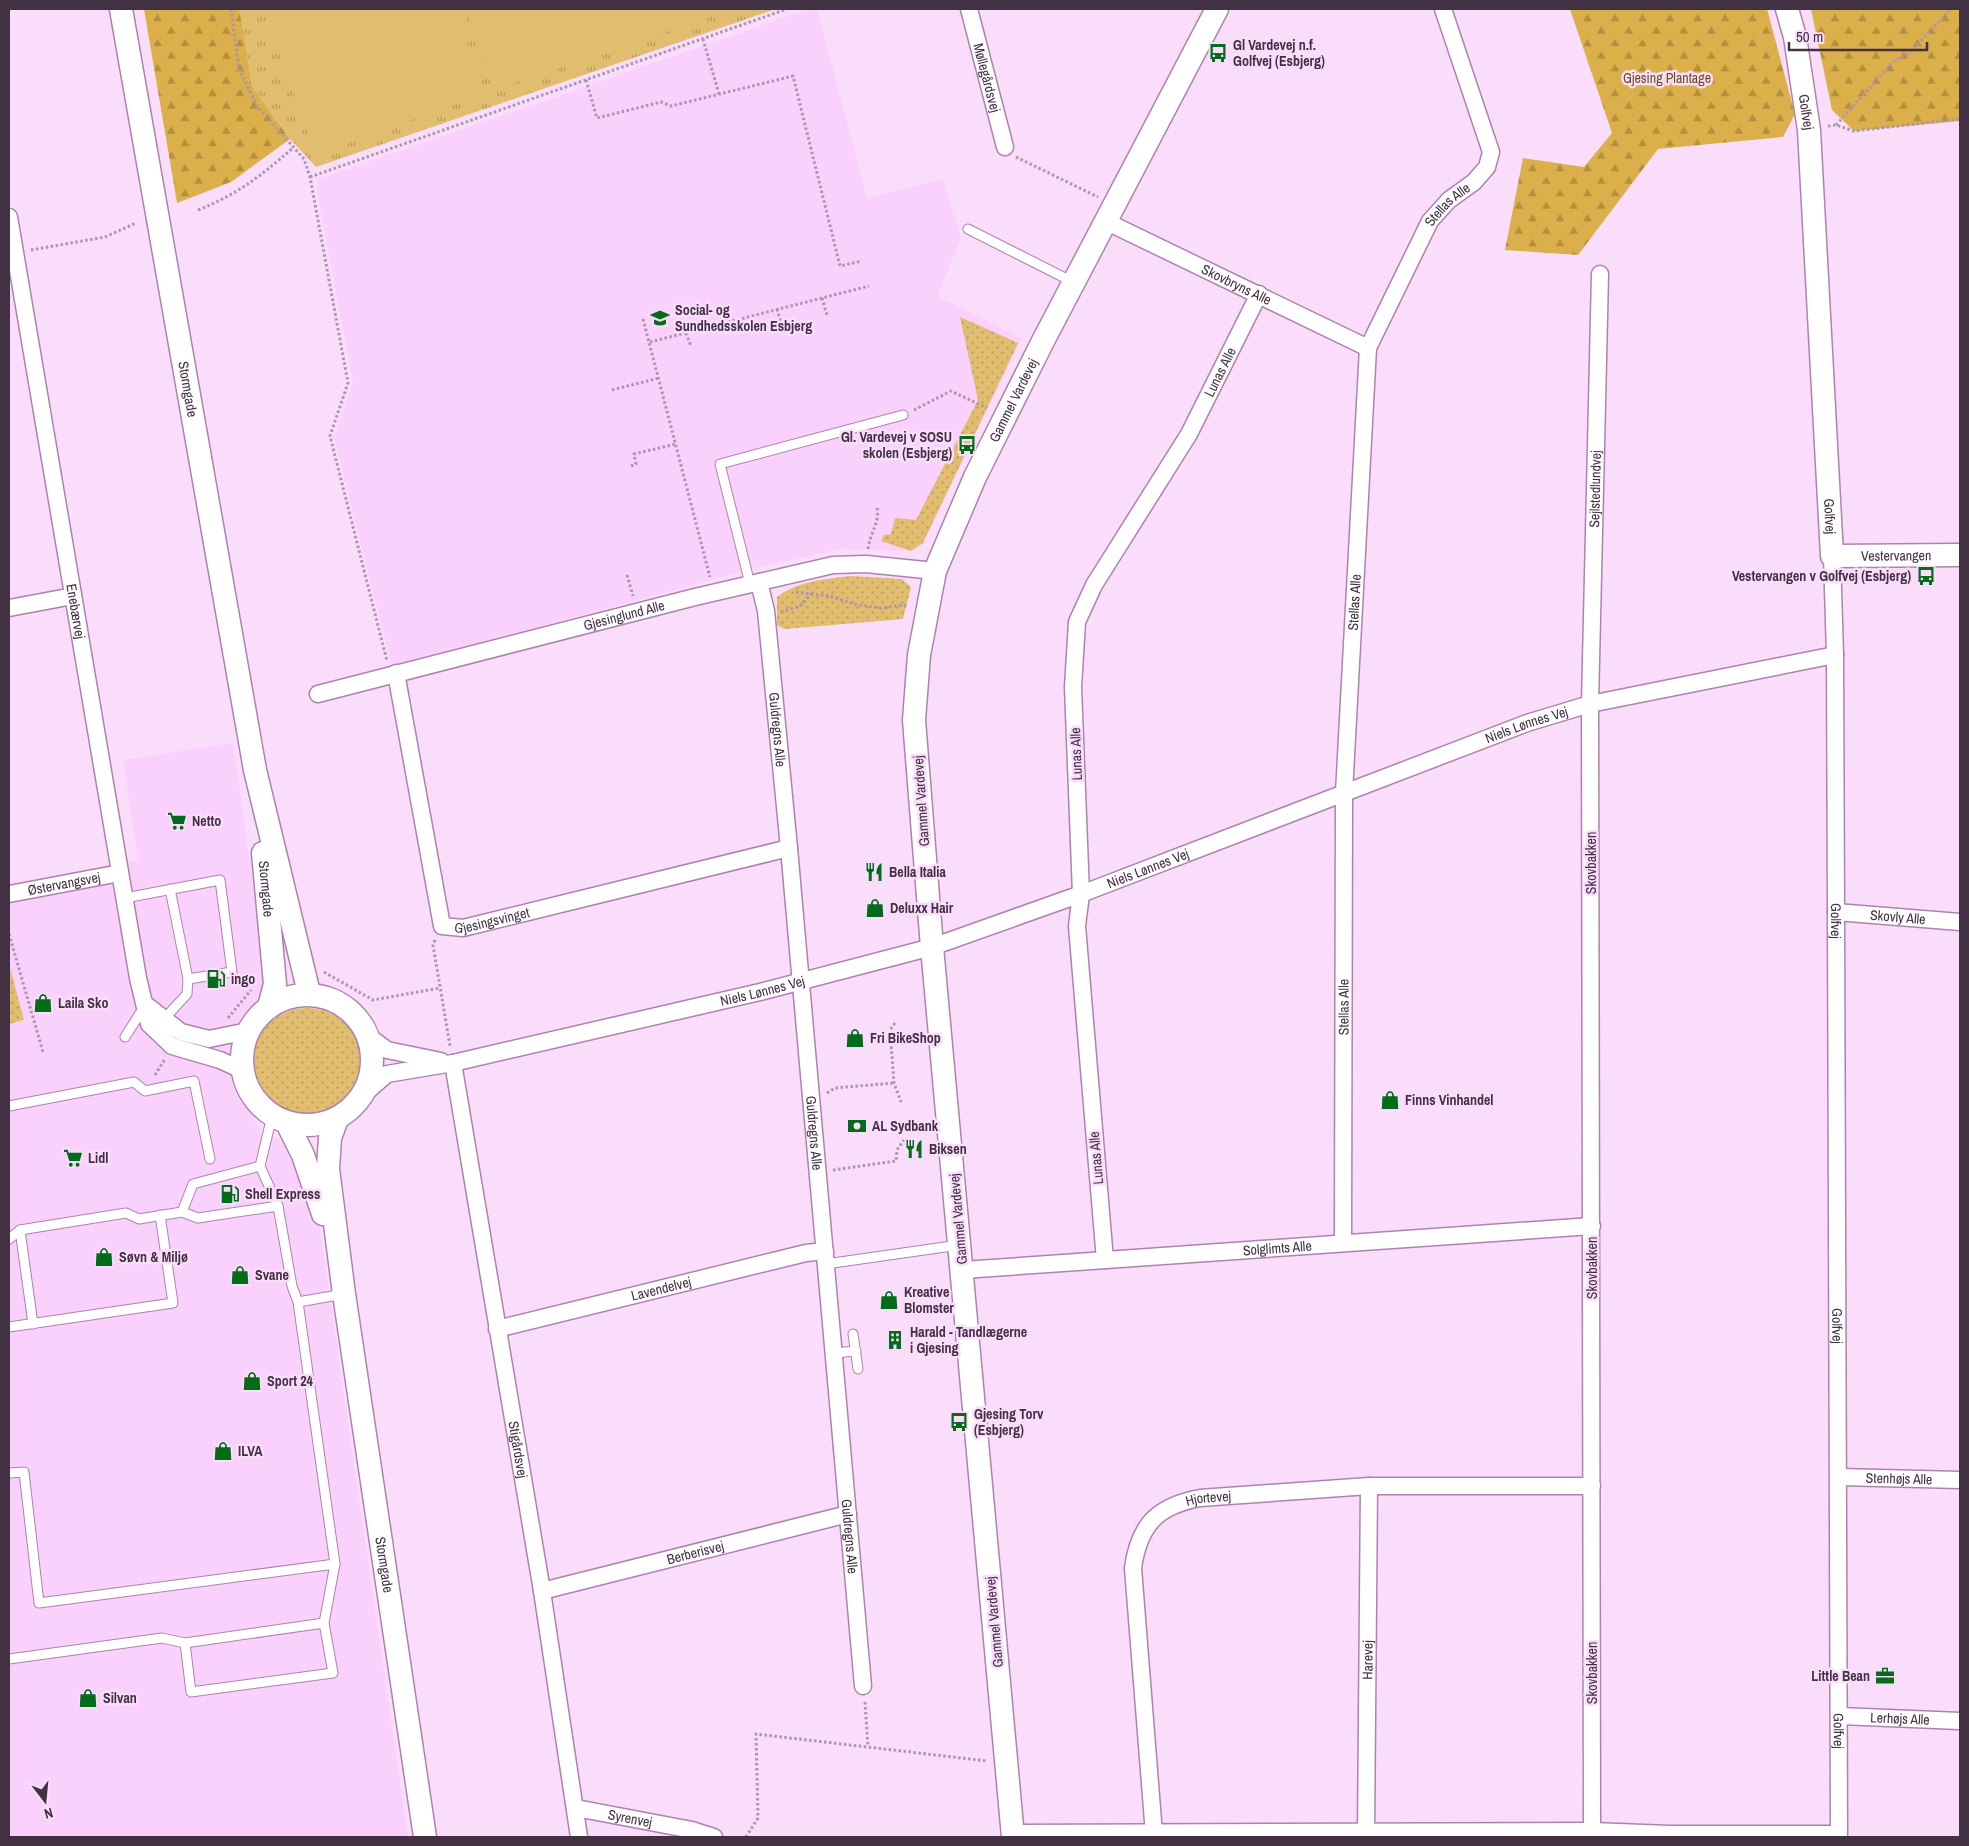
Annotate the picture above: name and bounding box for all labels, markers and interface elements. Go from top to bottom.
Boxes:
scale bar [1789,20,1926,52]
text: 50 m [1796,26,1823,47]
place label: Gl Vardevej n.f. Golfvej (Esbjerg) [1233,36,1325,70]
street label: Møllegårdsvej [969,41,1005,114]
bus stop icon: Gl Vardevej n.f. Golfvej (Esbjerg) [1207,42,1229,64]
park label: Gjesing Plantage [1623,69,1711,87]
street label: Golfvej [1795,93,1818,131]
street label: Stellas Alle [1420,179,1474,229]
street label: Skovbryns Alle [1199,260,1274,309]
place label: Social- og Sundhedsskolen Esbjerg [675,301,812,335]
school or university icon: Social- og Sundhedsskolen Esbjerg [649,307,671,329]
street label: Lunas Alle [1200,344,1240,400]
street label: Gammel Vardevej [985,356,1042,445]
street label: Stormgade [174,360,202,418]
place label: Gl. Vardevej v SOSU skolen (Esbjerg) [841,428,952,462]
bus stop icon: Gl. Vardevej v SOSU skolen (Esbjerg) [956,434,978,456]
street label: Sejlstedlundvej [1585,450,1605,528]
street label: Golfvej [1820,498,1840,535]
street label: Vestervangen [1861,546,1931,565]
bus stop icon: Vestervangen v Golfvej (Esbjerg) [1915,565,1937,587]
place label: Vestervangen v Golfvej (Esbjerg) [1732,567,1911,585]
street label: Stellas Alle [1344,574,1365,631]
street label: Enebærvej [62,582,89,640]
street label: Gjesinglund Alle [582,596,667,634]
street label: Guldregns Alle [765,692,790,768]
street label: Niels Lønnes Vej [1482,702,1570,747]
street label: Lunas Alle [1066,727,1086,781]
street label: Gammel Vardevej [909,755,933,847]
supermarket icon: Netto [166,810,188,832]
place label: Netto [192,812,221,830]
street label: Skovbakken [1582,832,1600,894]
street label: Niels Lønnes Vej [1104,845,1191,892]
street label: Stormgade [255,860,278,918]
restaurant icon: Bella Italia [863,861,885,883]
place label: Bella Italia [889,863,946,881]
street label: Østervangsvej [26,868,102,899]
shop icon: Deluxx Hair [864,897,886,919]
place label: Deluxx Hair [890,899,954,917]
street label: Gjesingsvinget [454,903,531,937]
street label: Golfvej [1827,903,1845,939]
street label: Skovly Alle [1869,906,1926,928]
fuel station icon: ingo [205,968,227,990]
place label: ingo [231,970,255,988]
street label: Niels Lønnes Vej [718,972,806,1010]
street label: Stellas Alle [1334,979,1353,1035]
shop icon: Laila Sko [32,992,54,1014]
place label: Laila Sko [58,994,108,1012]
shop icon: Fri BikeShop [844,1027,866,1049]
place label: Fri BikeShop [870,1029,941,1047]
shop icon: Finns Vinhandel [1379,1089,1401,1111]
place label: Finns Vinhandel [1405,1091,1493,1109]
street label: Guldregns Alle [802,1095,826,1171]
bank icon: AL Sydbank [846,1115,868,1137]
place label: AL Sydbank [872,1117,939,1135]
street label: Lunas Alle [1085,1131,1107,1185]
restaurant icon: Biksen [903,1138,925,1160]
place label: Biksen [929,1140,967,1158]
supermarket icon: Lidl [62,1147,84,1169]
place label: Lidl [88,1149,108,1167]
street label: Gammel Vardevej [945,1173,971,1265]
fuel station icon: Shell Express [219,1183,241,1205]
place label: Shell Express [245,1185,320,1203]
street label: Solglimts Alle [1242,1237,1312,1259]
street label: Skovbakken [1583,1237,1601,1299]
shop icon: Søvn & Miljø [93,1246,115,1268]
place label: Søvn & Miljø [119,1248,188,1266]
shop icon: Svane [229,1264,251,1286]
place label: Svane [255,1266,289,1284]
street label: Lavendelvej [629,1273,693,1305]
place label: Kreative Blomster [904,1283,954,1317]
shop icon: Kreative Blomster [878,1289,900,1311]
street label: Golfvej [1828,1308,1846,1344]
place label: Harald - Tandlægerne i Gjesing [910,1323,1027,1357]
building icon: Harald - Tandlægerne i Gjesing [884,1329,906,1351]
shop icon: Sport 24 [241,1370,263,1392]
place label: Sport 24 [267,1372,314,1390]
place label: Gjesing Torv (Esbjerg) [974,1405,1044,1439]
bus stop icon: Gjesing Torv (Esbjerg) [948,1411,970,1433]
street label: Stigårdsvej [505,1420,532,1479]
shop icon: ILVA [212,1440,234,1462]
place label: ILVA [238,1442,263,1460]
street label: Stenhøjs Alle [1866,1469,1932,1488]
street label: Hjortevej [1184,1487,1232,1510]
street label: Guldregns Alle [838,1498,862,1574]
street label: Stormgade [371,1536,397,1594]
street label: Berberisvej [665,1537,726,1568]
street label: Gammel Vardevej [981,1576,1007,1668]
street label: Harevej [1358,1640,1377,1680]
street label: Skovbakken [1583,1642,1601,1704]
office icon: Little Bean [1874,1665,1896,1687]
place label: Little Bean [1811,1667,1870,1685]
shop icon: Silvan [77,1687,99,1709]
place label: Silvan [103,1689,137,1707]
street label: Lerhøjs Alle [1870,1708,1930,1729]
street label: Golfvej [1830,1713,1848,1749]
north arrow [20,1776,70,1826]
text: N [42,1804,55,1823]
street label: Syrenvej [606,1805,654,1831]

